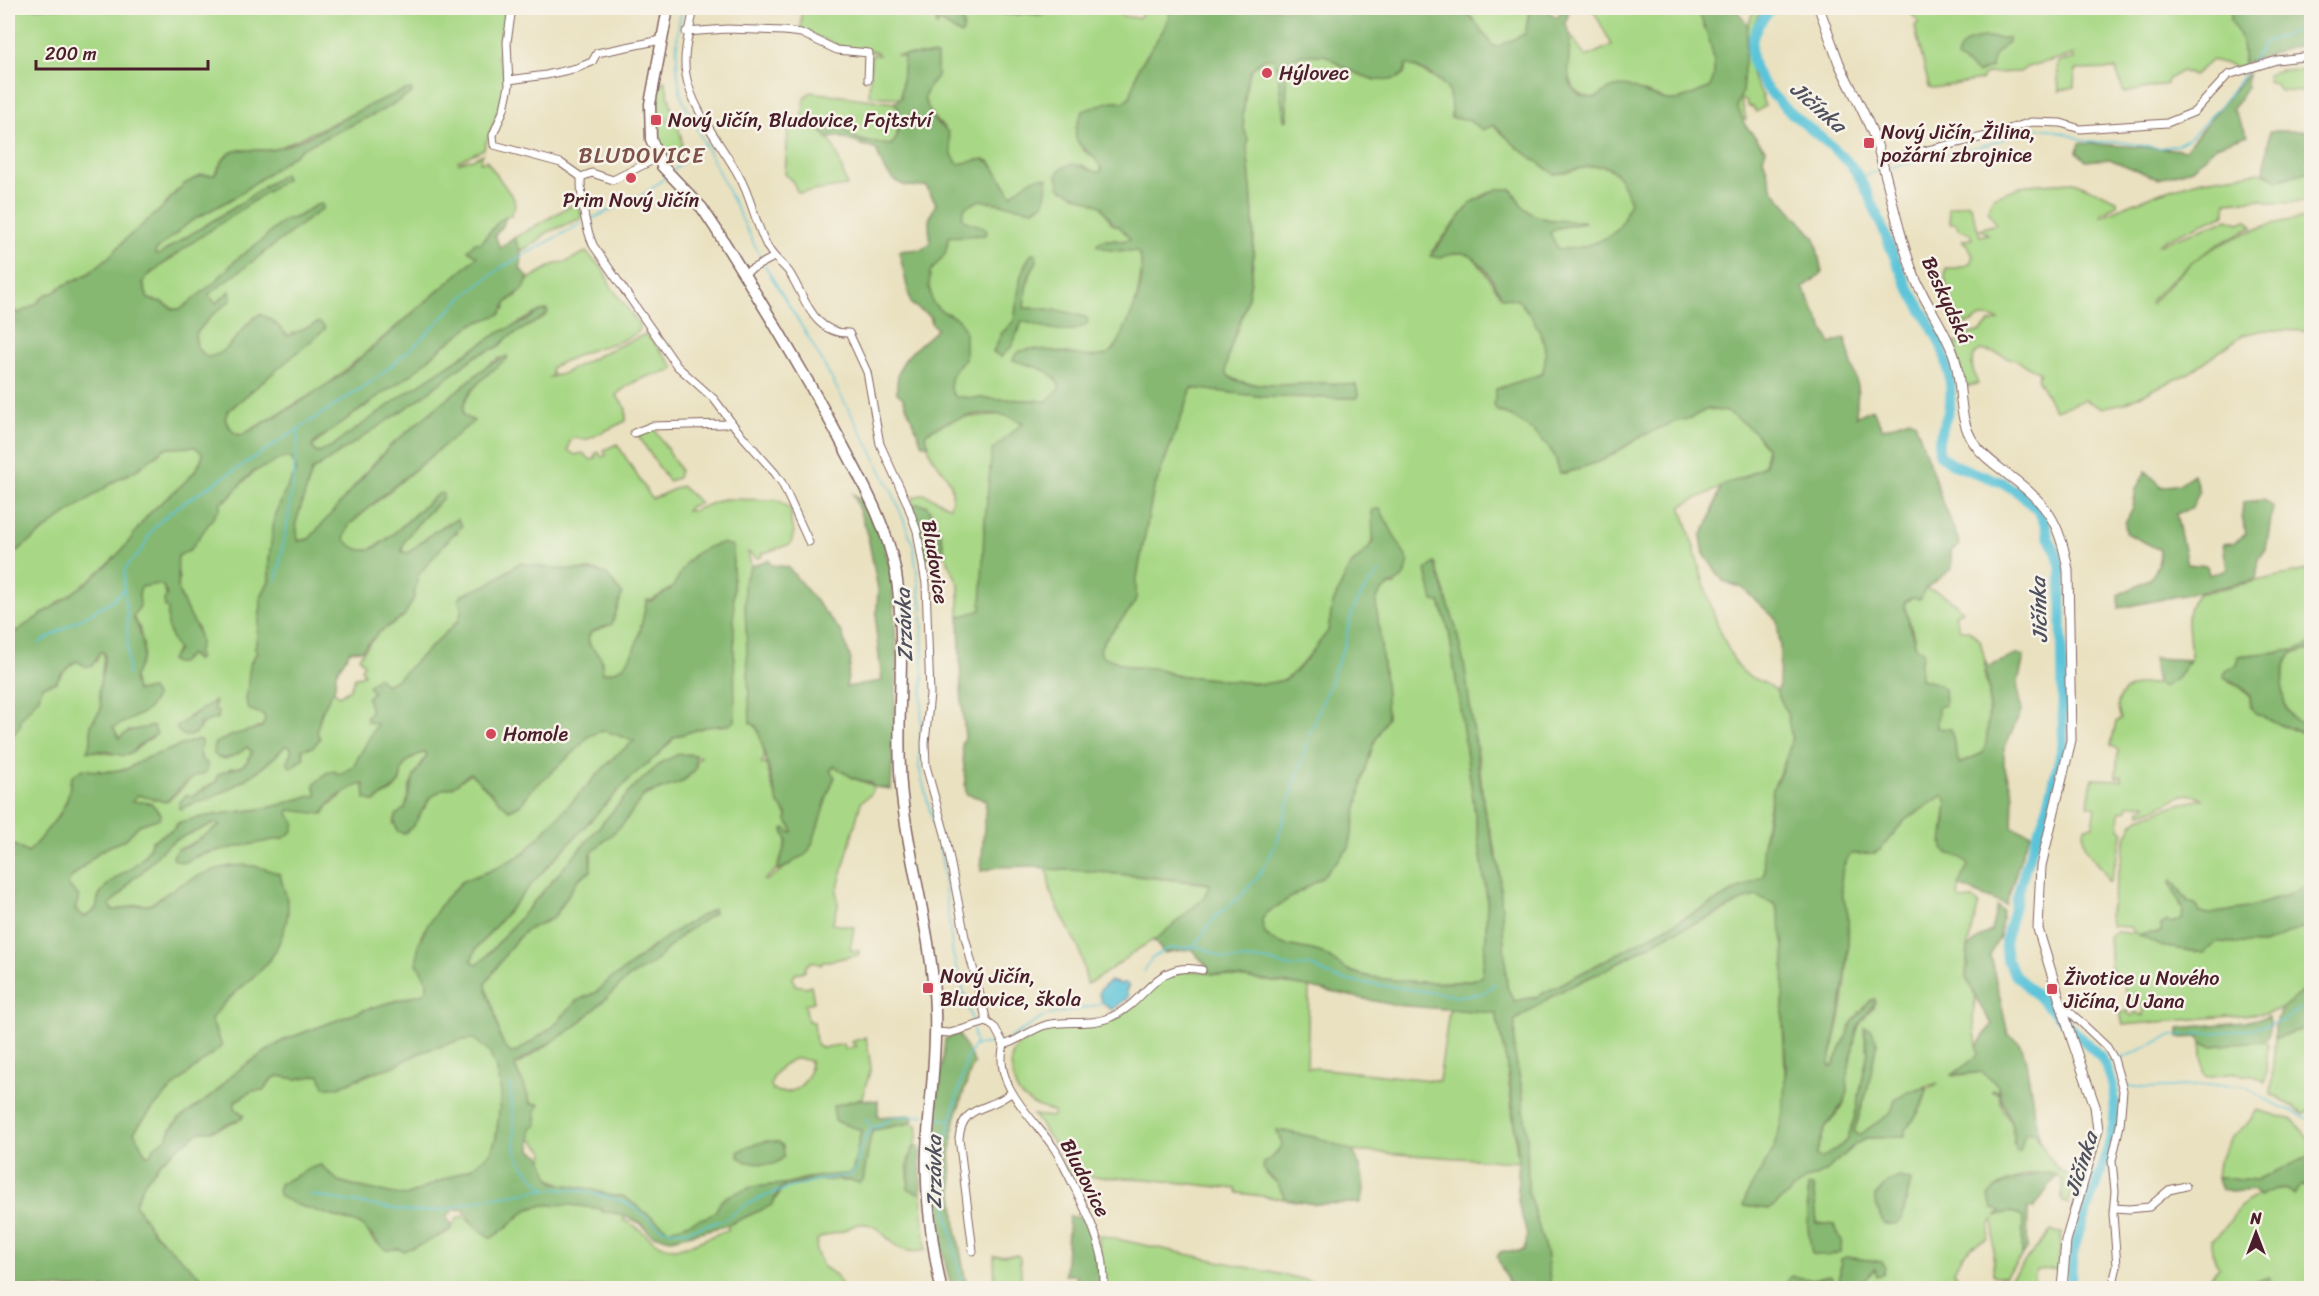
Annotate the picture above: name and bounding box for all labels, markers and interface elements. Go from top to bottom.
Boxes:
scale bar [36,33,208,71]
text: 200 m [45,38,97,70]
place label: Hýlovec [1279,56,1349,91]
marker: Hýlovec [1260,66,1274,80]
water label: Jičínka [1781,71,1857,144]
place label: Nový Jičín, Bludovice, Fojtství [668,103,934,138]
marker: Nový Jičín, Bludovice, Fojtství [649,113,663,127]
place label: Nový Jičín, Žilina, požární zbrojnice [1880,115,2036,173]
district label: BLUDOVICE [578,136,706,175]
marker: Nový Jičín, Žilina, požární zbrojnice [1862,136,1876,150]
marker: Prim Nový Jičín [624,171,638,185]
place label: Prim Nový Jičín [563,183,700,218]
street label: Beskydská [1911,250,1983,350]
street label: Bludovice [911,517,959,607]
water label: Jičínka [2019,574,2059,643]
water label: Zrzávka [884,586,924,662]
place label: Homole [503,717,569,752]
marker: Homole [484,727,498,741]
place label: Nový Jičín, Bludovice, škola [940,959,1081,1017]
place label: Životice u Nového Jičína, U Jana [2063,961,2219,1019]
marker: Nový Jičín, Bludovice, škola [921,981,935,995]
marker: Životice u Nového Jičína, U Jana [2045,982,2059,996]
water label: Jičínka [2053,1125,2110,1201]
street label: Bludovice [1050,1132,1120,1224]
water label: Zrzávka [915,1134,953,1209]
north arrow [2226,1203,2286,1263]
text: N [2249,1204,2262,1233]

